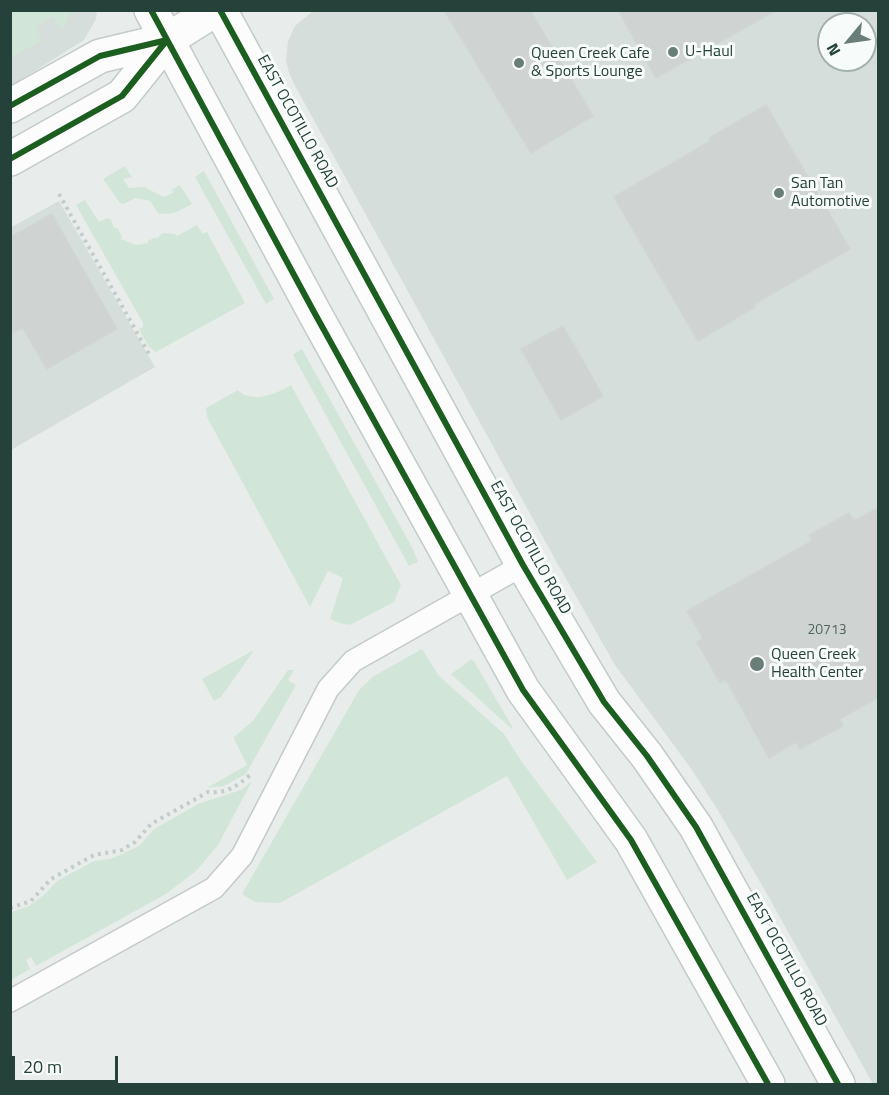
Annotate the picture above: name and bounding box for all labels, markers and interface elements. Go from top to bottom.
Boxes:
north arrow [817,12,877,72]
text: N [820,39,846,60]
place label: U-Haul [685,42,733,62]
place label: Queen Creek Cafe & Sports Lounge [531,44,650,82]
marker: U-Haul [666,45,680,59]
street label: EAST OCOTILLO ROAD [252,52,342,192]
marker: Queen Creek Cafe & Sports Lounge [512,56,526,70]
place label: San Tan Automotive [791,174,870,212]
marker: San Tan Automotive [772,186,786,200]
street label: EAST OCOTILLO ROAD [485,478,575,618]
house number: 20713 [807,623,847,639]
place label: Queen Creek Health Center [771,645,864,683]
marker: Queen Creek Health Center [748,655,766,673]
street label: EAST OCOTILLO ROAD [741,890,831,1030]
scale bar [15,1044,122,1082]
text: 20 m [23,1053,62,1080]

